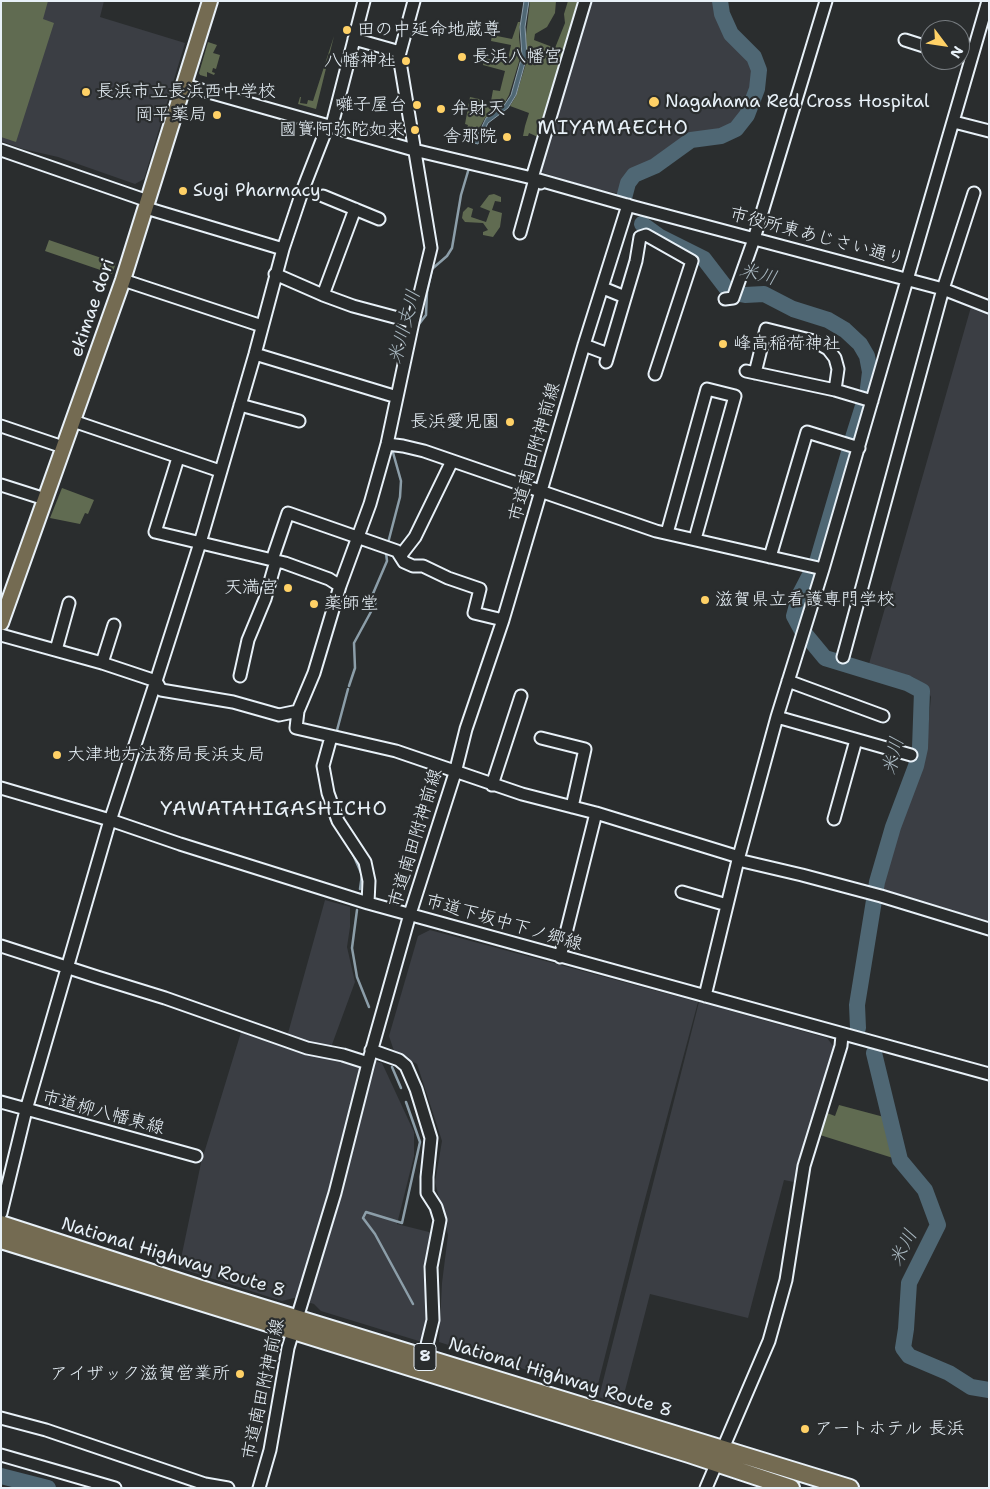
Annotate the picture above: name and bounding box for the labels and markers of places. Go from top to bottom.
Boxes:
place label: 田の中延命地蔵尊 [357,19,501,41]
marker: 田の中延命地蔵尊 [341,24,353,36]
place label: 長浜八幡宮 [472,46,562,68]
place label: 八幡神社 [324,50,396,72]
marker: 長浜八幡宮 [456,51,468,63]
marker: 八幡神社 [400,55,412,67]
place label: 長浜市立長浜西中学校 [96,81,276,103]
marker: 長浜市立長浜西中学校 [80,86,92,98]
place label: Nagahama Red Cross Hospital [665,91,930,113]
place label: 囃子屋台 [335,94,407,116]
marker: Nagahama Red Cross Hospital [647,95,661,109]
place label: 弁財天 [451,98,505,120]
marker: 囃子屋台 [411,99,423,111]
marker: 弁財天 [435,103,447,115]
place label: 岡平薬局 [135,104,207,126]
marker: 岡平薬局 [211,109,223,121]
place label: 國寶阿弥陀如来 [279,119,405,141]
marker: 國寶阿弥陀如来 [409,124,421,136]
place label: 舎那院 [443,126,497,148]
marker: 舎那院 [501,131,513,143]
place label: Sugi Pharmacy [193,180,321,202]
marker: Sugi Pharmacy [177,185,189,197]
place label: 峰高稲荷神社 [733,333,841,355]
marker: 峰高稲荷神社 [717,338,729,350]
place label: 長浜愛児園 [410,411,500,433]
marker: 長浜愛児園 [504,416,516,428]
place label: 天満宮 [224,577,278,599]
marker: 天満宮 [282,582,294,594]
place label: 滋賀県立看護専門学校 [715,589,895,611]
place label: 薬師堂 [324,593,378,615]
marker: 滋賀県立看護専門学校 [699,594,711,606]
marker: 薬師堂 [308,598,320,610]
place label: 大津地方法務局長浜支局 [67,744,265,766]
marker: 大津地方法務局長浜支局 [51,749,63,761]
place label: アイザック滋賀営業所 [50,1363,230,1385]
marker: アイザック滋賀営業所 [234,1368,246,1380]
place label: アートホテル 長浜 [815,1418,964,1440]
marker: アートホテル 長浜 [799,1423,811,1435]

